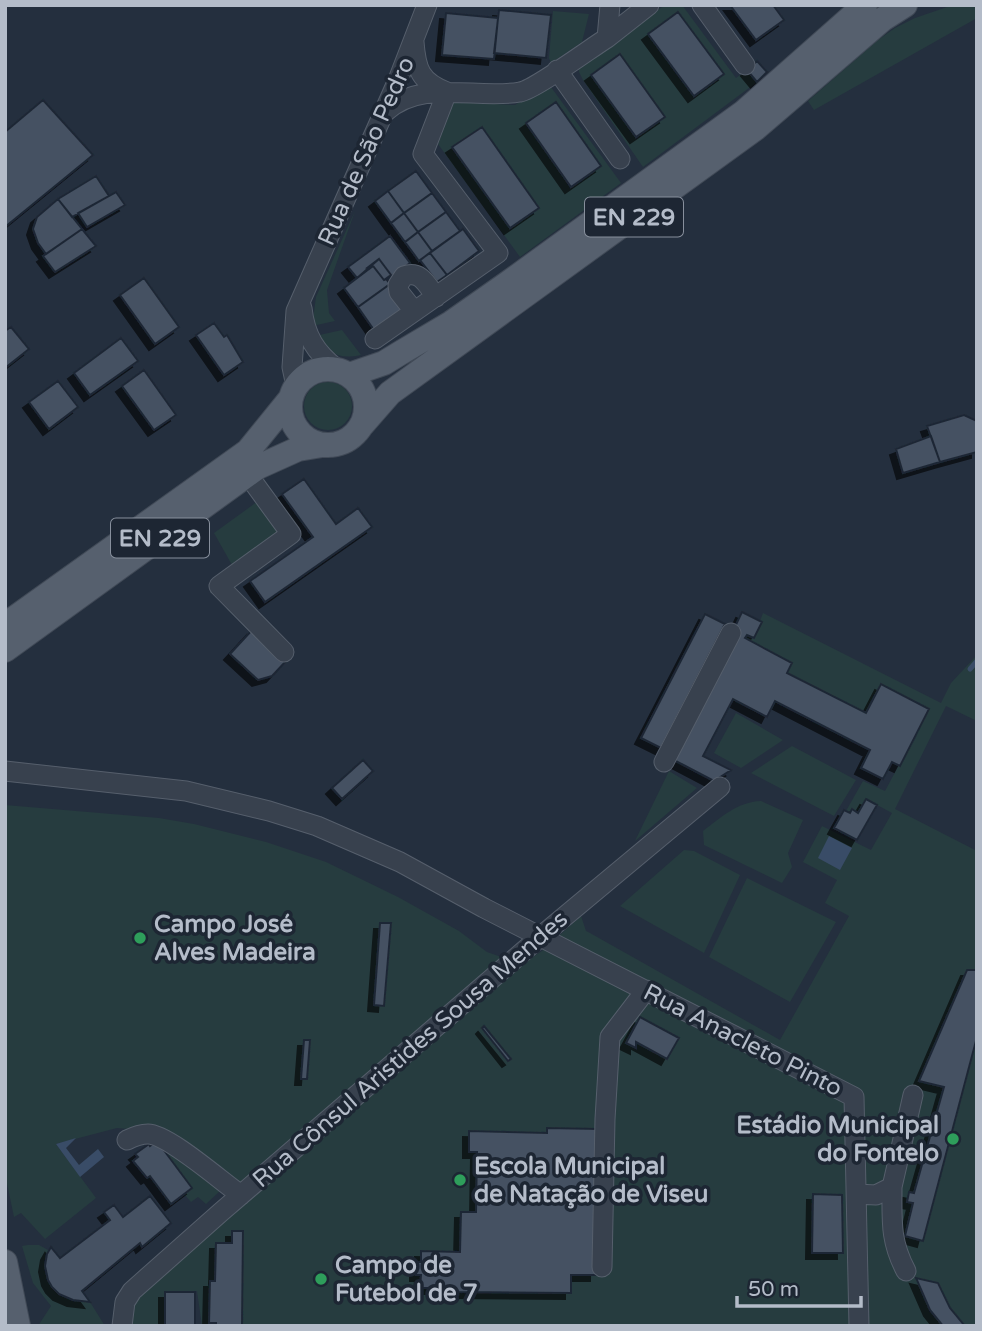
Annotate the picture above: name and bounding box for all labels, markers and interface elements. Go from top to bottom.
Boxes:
street label: Rua de São Pedro [312,52,421,250]
road number: EN 229 [585,198,683,236]
road number: EN 229 [111,518,209,558]
street label: Rua Cônsul Aristides Sousa Mendes [247,905,574,1194]
place label: Campo José Alves Madeira [154,910,316,967]
marker: Campo José Alves Madeira [132,930,148,946]
street label: Rua Anacleto Pinto [638,978,847,1103]
place label: Estádio Municipal do Fontelo [736,1111,939,1168]
marker: Estádio Municipal do Fontelo [945,1131,961,1147]
place label: Escola Municipal de Natação de Viseu [474,1152,708,1209]
marker: Escola Municipal de Natação de Viseu [452,1172,468,1188]
place label: Campo de Futebol de 7 [335,1251,478,1308]
scale bar [737,1264,861,1308]
marker: Campo de Futebol de 7 [313,1271,329,1287]
text: 50 m [748,1277,799,1302]

